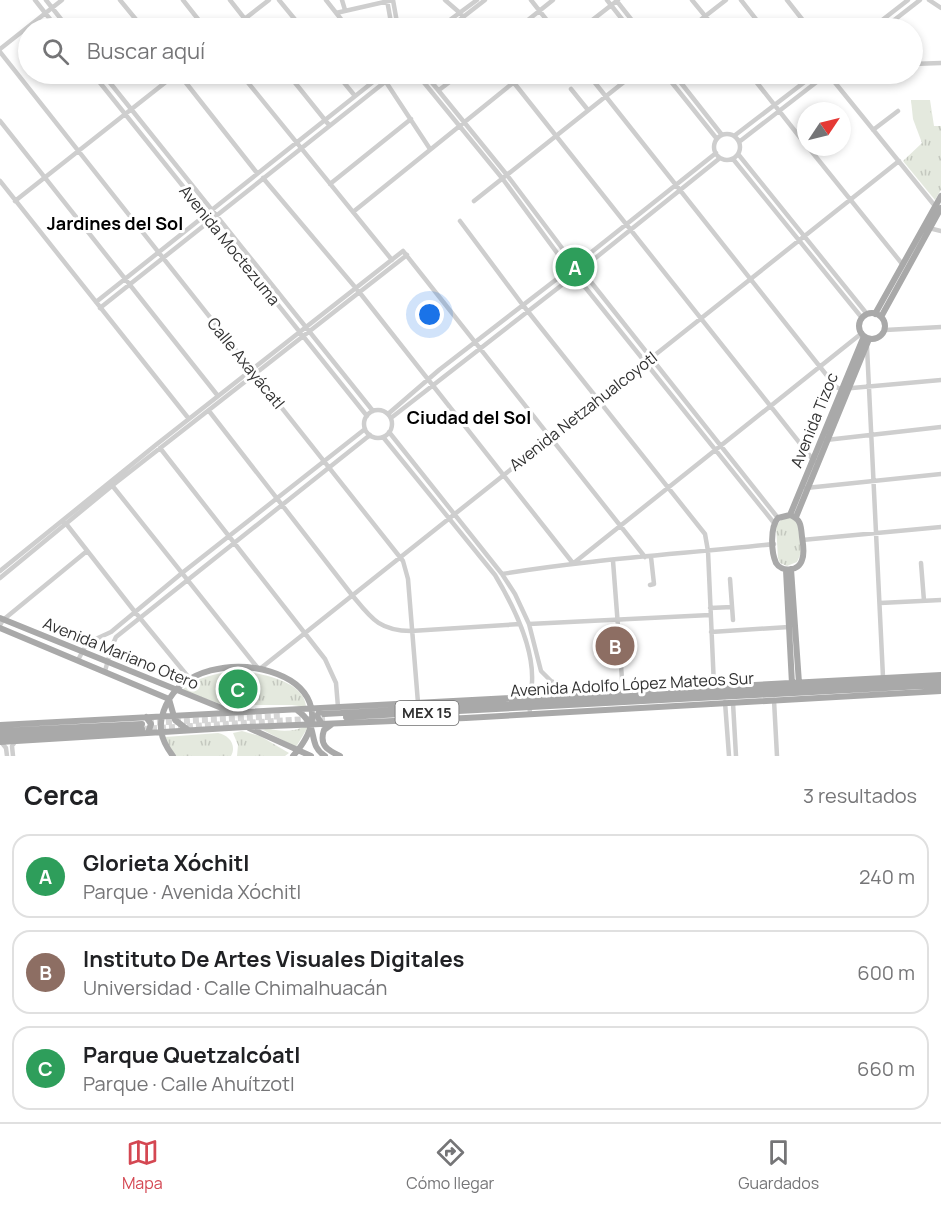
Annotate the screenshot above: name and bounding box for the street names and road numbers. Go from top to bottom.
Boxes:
street label: Avenida Moctezuma [175,180,285,310]
street label: Calle Axayácatl [202,313,290,413]
street label: Avenida Netzahualcoyotl [505,346,661,476]
street label: Avenida Tizoc [785,369,843,471]
street label: Avenida Mariano Otero [40,612,202,694]
street label: Avenida Adolfo López Mateos Sur [510,667,755,701]
road number: MEX 15 [396,701,458,725]

